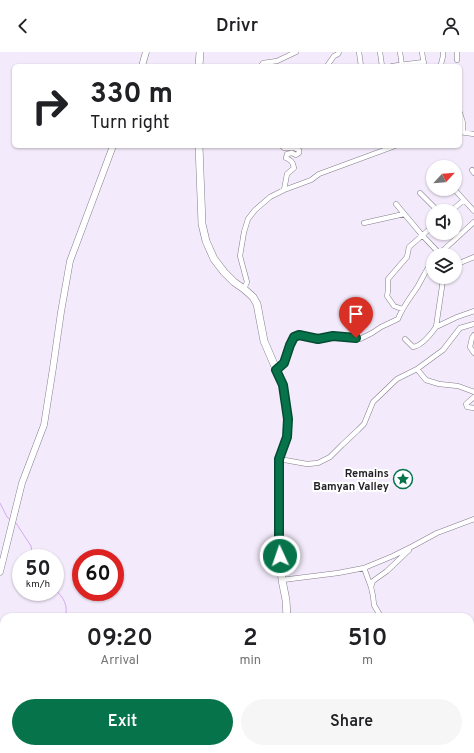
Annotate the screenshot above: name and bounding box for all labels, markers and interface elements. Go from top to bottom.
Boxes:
icon: back [12,15,34,37]
text: Drivr [216,15,258,38]
icon: person [440,15,462,37]
text: 330 m [90,77,173,113]
icon: right [24,80,76,132]
text: Turn right [90,112,170,135]
north arrow [426,160,462,196]
map controls [426,160,462,284]
button: sound [426,204,462,240]
button: layers [426,248,462,284]
pin [339,297,373,338]
icon: arrive [345,303,367,325]
place label: Remains Bamyan Valley [313,467,389,494]
place icon: Remains Bamyan Valley [392,468,414,490]
position arrow [259,535,301,577]
speed limit sign: 60 [72,549,124,601]
text: 50 [25,557,51,583]
text: km/h [26,578,50,591]
text: 09:20 [87,624,153,654]
text: 2 [243,624,258,654]
text: 510 [348,624,387,654]
text: Arrival [100,653,139,669]
text: min [239,653,261,669]
text: m [362,653,373,669]
button: Exit [12,699,233,745]
button: Share [241,699,462,745]

